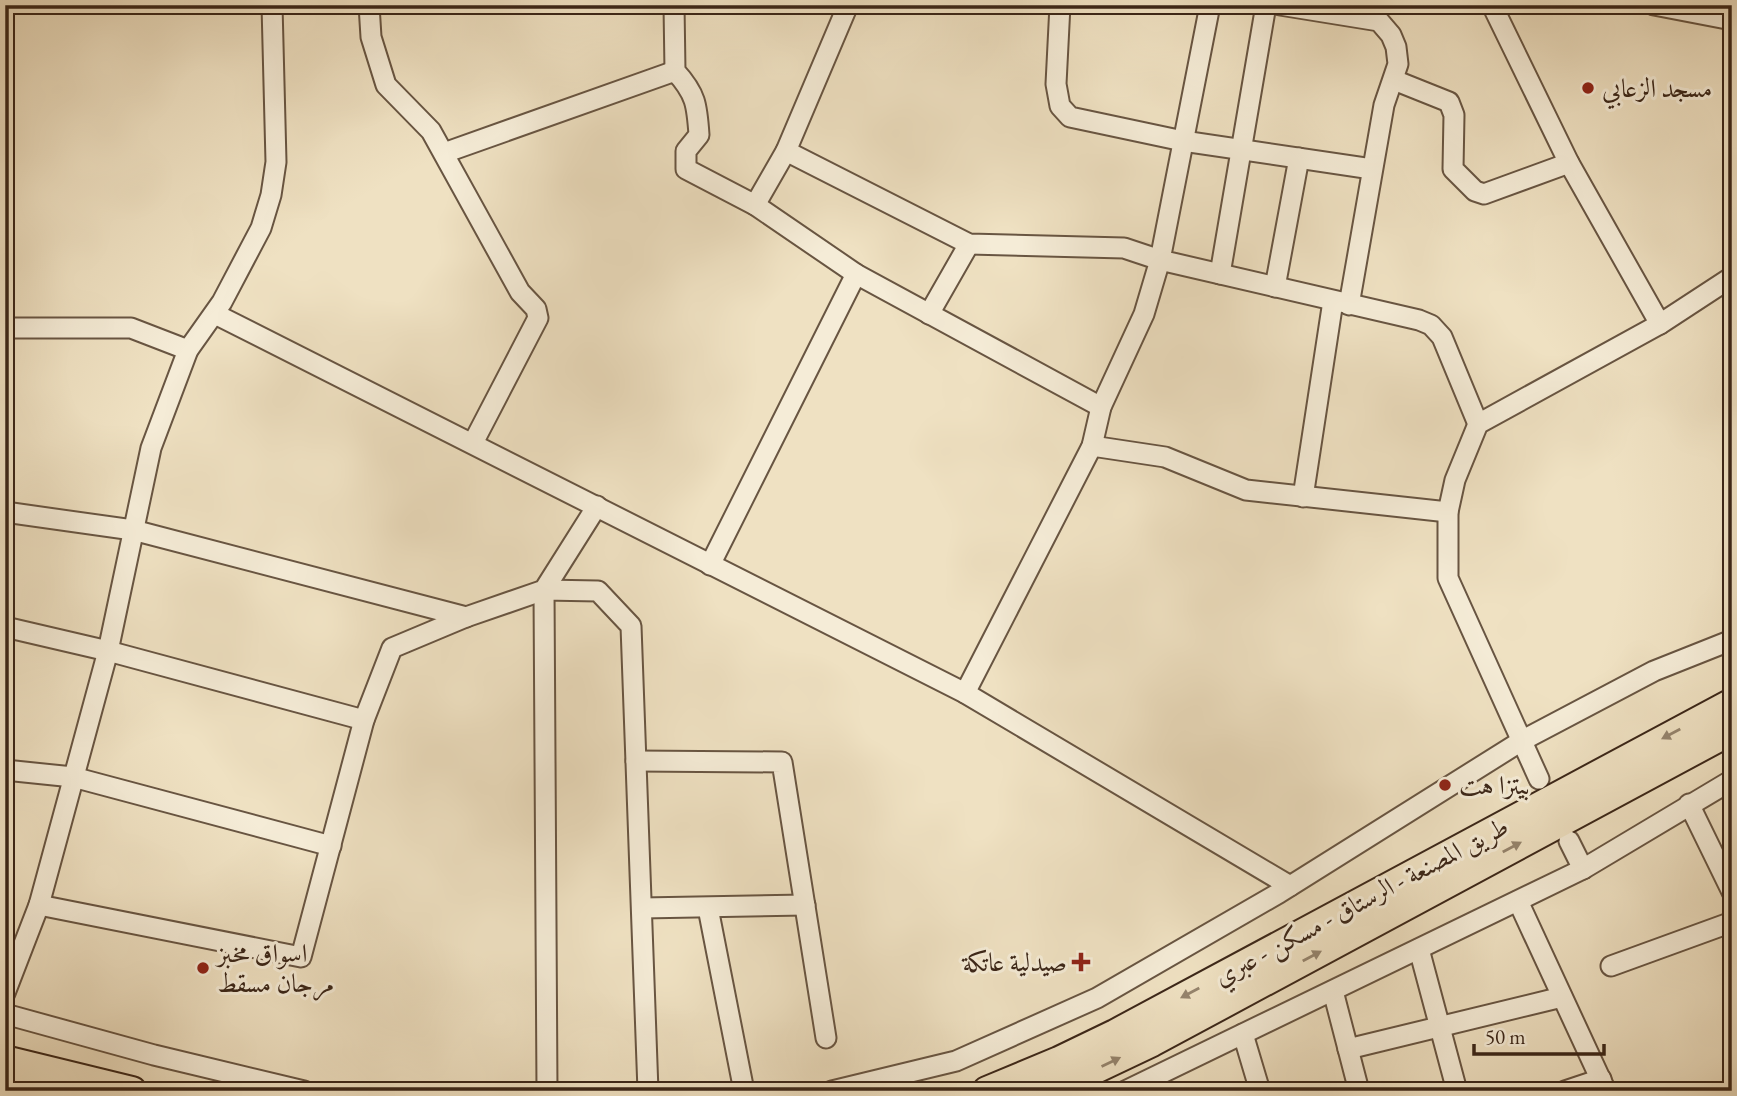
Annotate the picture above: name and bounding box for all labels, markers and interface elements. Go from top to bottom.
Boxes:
place label: مسجد الزعابي [1602,71,1712,110]
marker: مسجد الزعابي [1580,80,1596,96]
one-way arrow [1661,728,1681,740]
place label: بيتزا هت [1459,768,1530,802]
marker: بيتزا هت [1437,777,1453,793]
street label: طريق المصنعة - الرستاق - مسكن - عبري [1208,809,1516,997]
one-way arrow [1502,841,1522,853]
place label: اسواق مخبز مرجان مسقط [214,936,334,1001]
place label: صيدلية عاتكة [961,945,1067,979]
one-way arrow [1303,950,1322,962]
marker: صيدلية عاتكة [1073,954,1089,970]
marker: اسواق مخبز مرجان مسقط [195,960,211,976]
one-way arrow [1181,987,1200,999]
scale bar [1474,1012,1604,1056]
text: 50 m [1485,1023,1526,1050]
one-way arrow [1101,1057,1121,1068]

